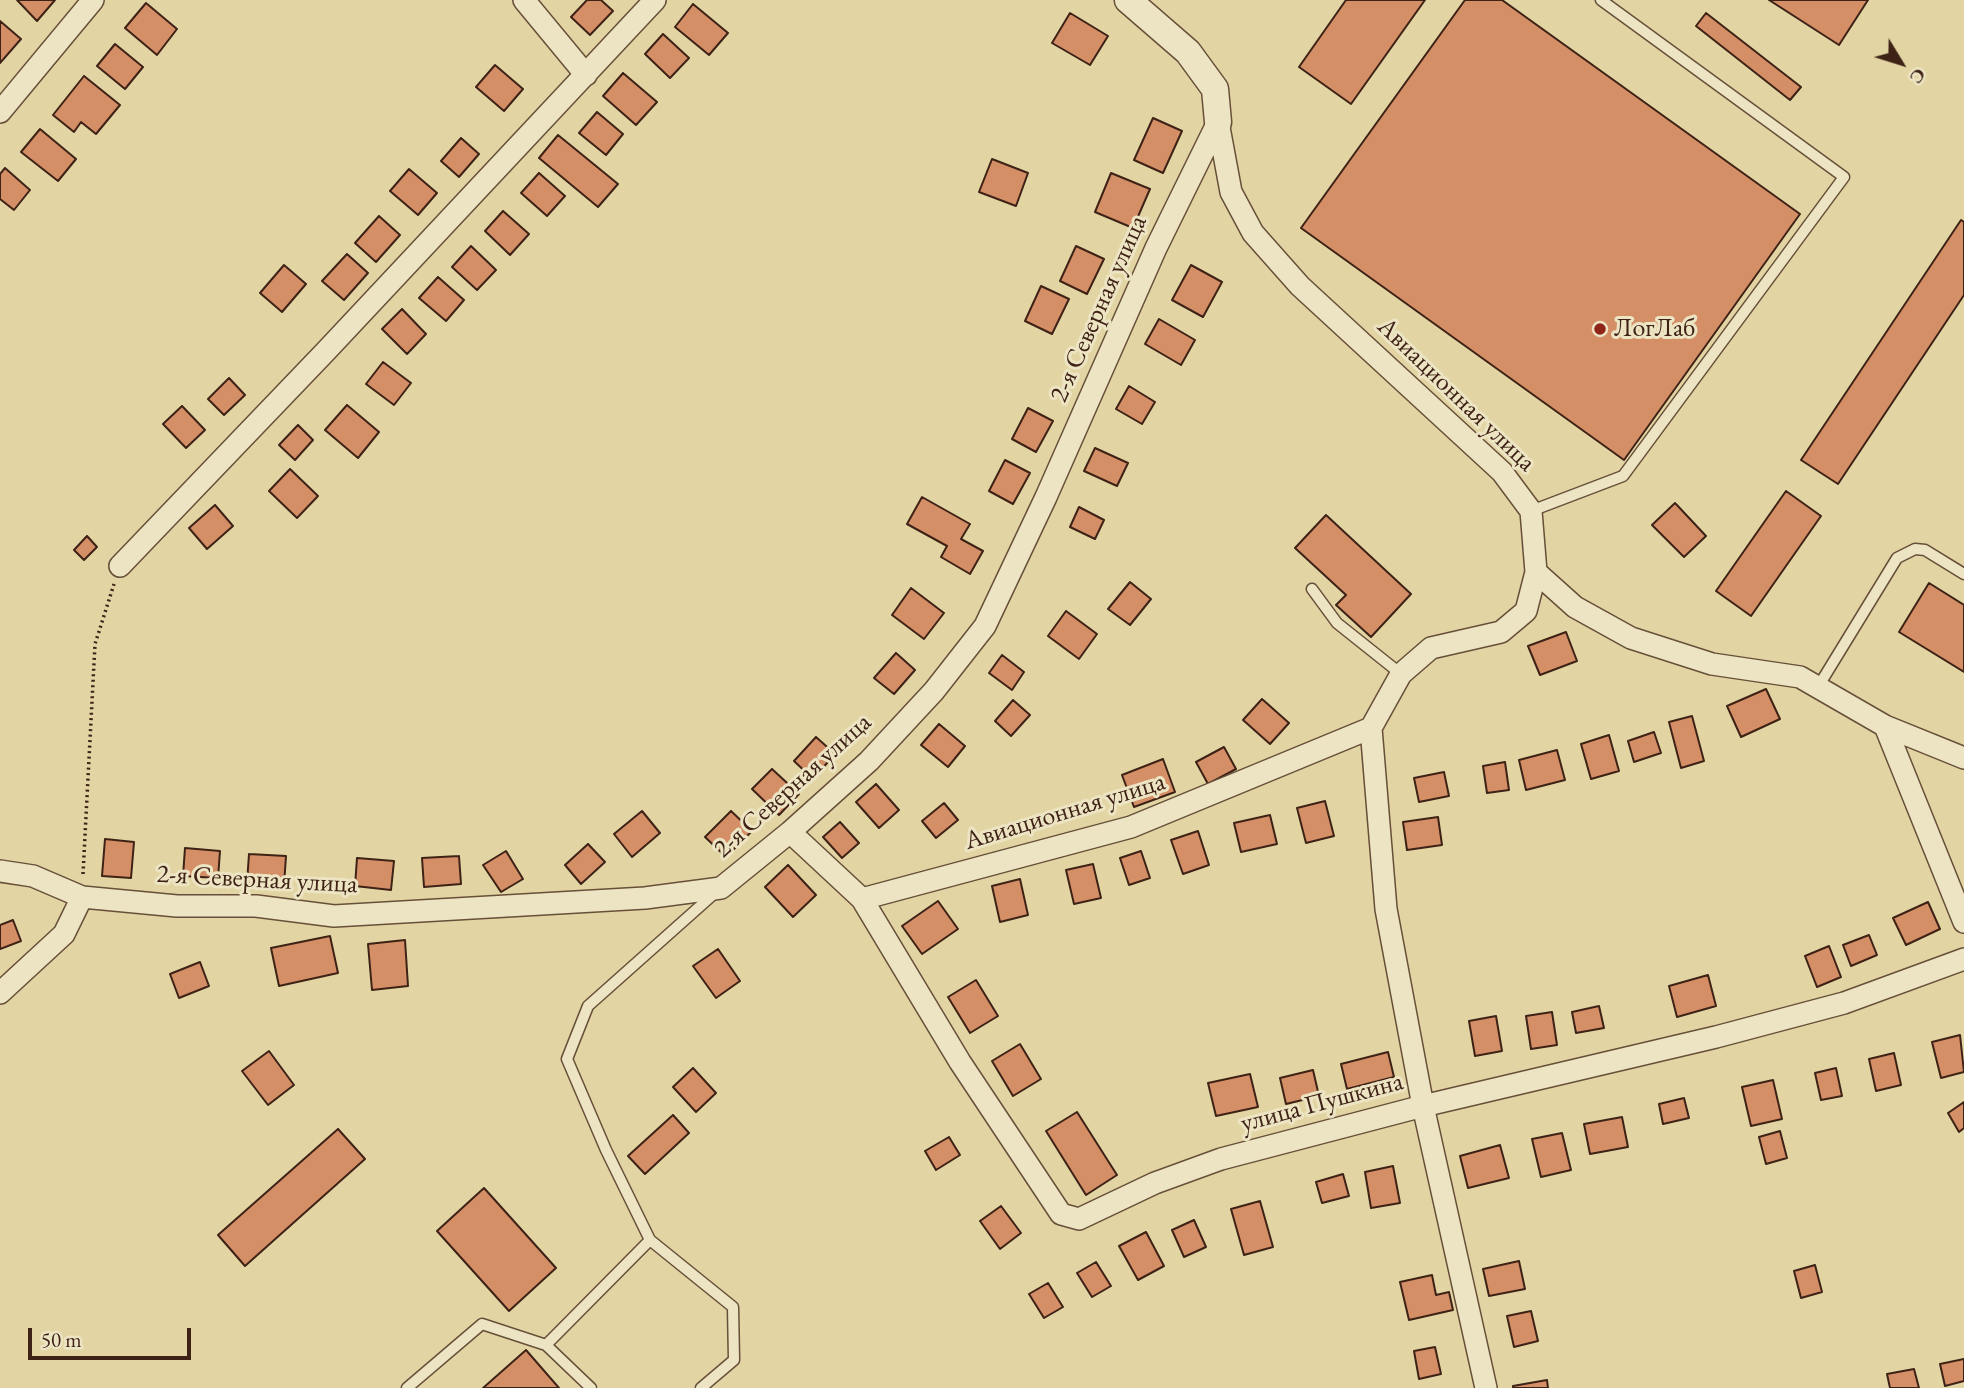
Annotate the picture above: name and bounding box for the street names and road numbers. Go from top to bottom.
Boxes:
street label: 2-я Северная улица [1044,211,1154,407]
street label: Авиационная улица [1370,312,1542,478]
street label: 2-я Северная улица [708,707,878,865]
street label: Авиационная улица [961,767,1169,857]
street label: 2-я Северная улица [156,859,358,901]
street label: улица Пушкина [1237,1066,1407,1140]

